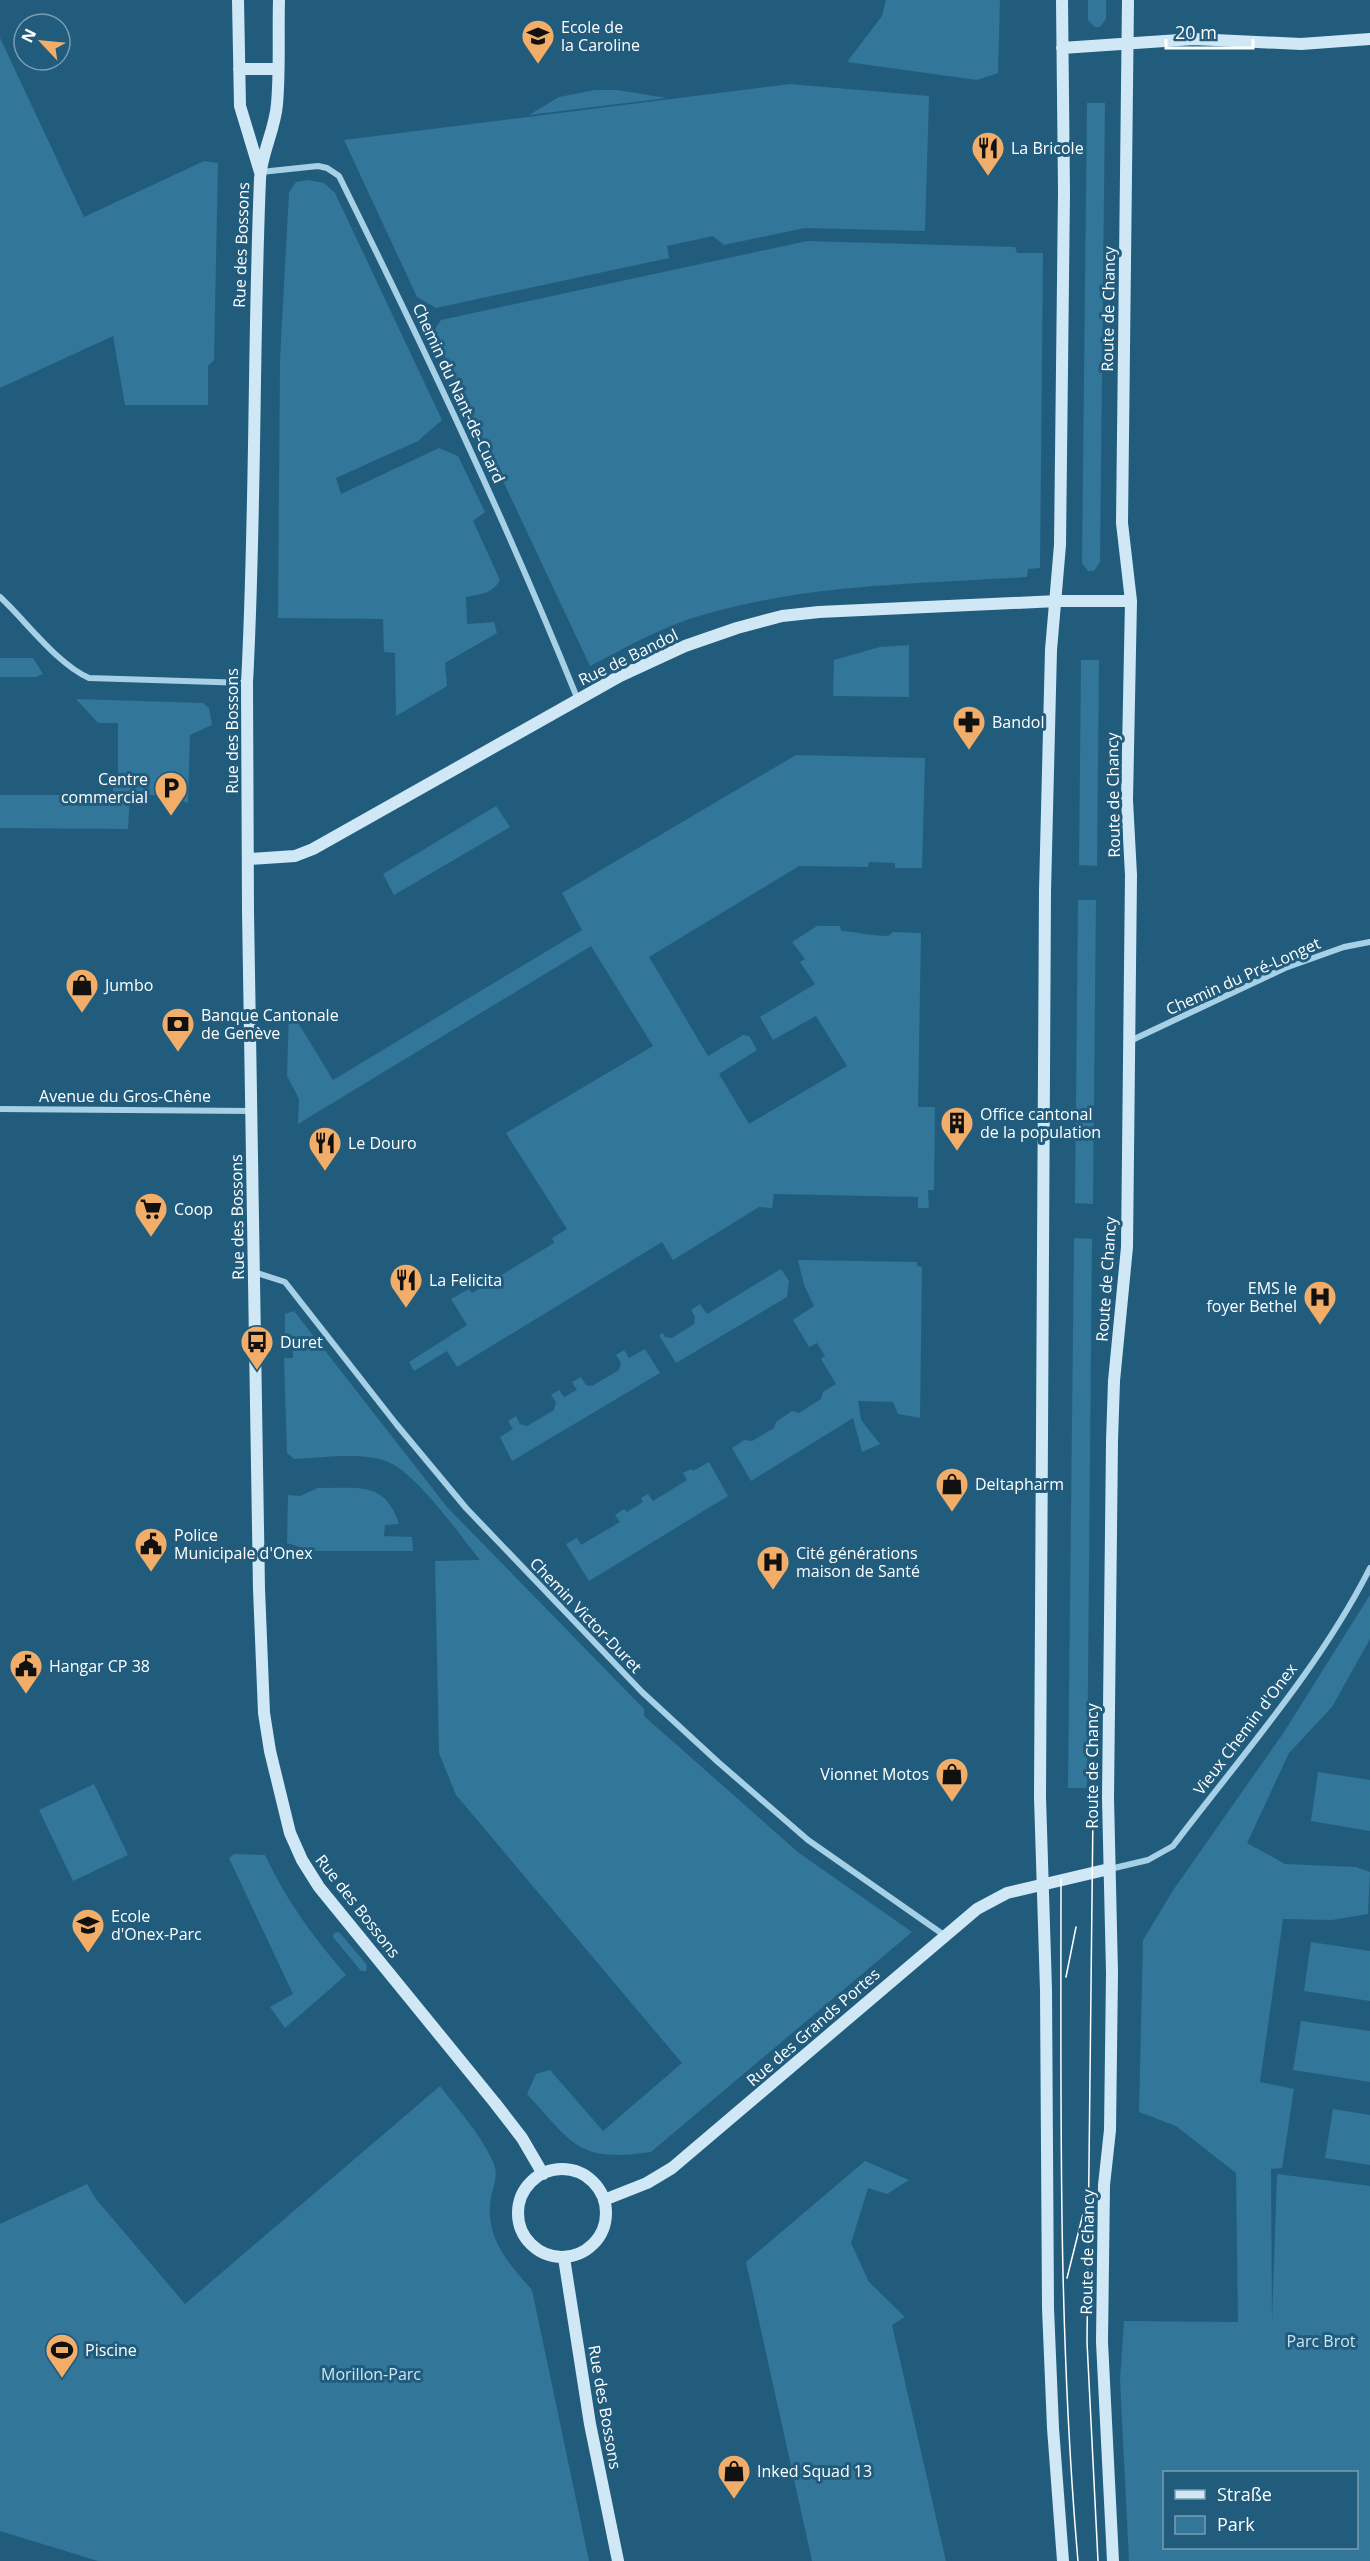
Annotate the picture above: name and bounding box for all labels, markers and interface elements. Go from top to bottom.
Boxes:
north arrow [12,12,72,72]
scale bar [1166,12,1253,50]
place label: Ecole de la Caroline [561,16,640,56]
school or university icon: Ecole de la Caroline [520,18,556,65]
text: 20 m [1175,20,1217,44]
text: N [16,25,41,46]
restaurant icon: La Bricole [970,130,1006,177]
place label: La Bricole [1011,137,1084,159]
street label: Rue des Bossons [228,182,254,308]
street label: Route de Chancy [1096,245,1120,372]
street label: Chemin du Nant-de-Cuard [408,299,510,487]
street label: Rue de Bandol [575,623,681,691]
street label: Rue des Bossons [221,668,243,794]
pharmacy icon: Bandol [951,704,987,751]
place label: Bandol [992,711,1045,733]
street label: Route de Chancy [1101,731,1125,858]
place label: Centre commercial [61,768,148,808]
parking icon: Centre commercial [153,770,189,817]
street label: Chemin du Pré-Longet [1162,932,1324,1020]
shop icon: Jumbo [64,967,100,1014]
place label: Jumbo [103,974,153,996]
place label: Banque Cantonale de Genève [201,1004,339,1044]
bank icon: Banque Cantonale de Genève [160,1006,196,1053]
street label: Avenue du Gros-Chêne [39,1085,211,1107]
place label: Office cantonal de la population [980,1103,1101,1143]
building icon: Office cantonal de la population [939,1105,975,1152]
restaurant icon: Le Douro [307,1125,343,1172]
place label: Le Douro [348,1132,417,1154]
street label: Rue des Bossons [225,1154,249,1280]
supermarket icon: Coop [133,1191,169,1238]
place label: Coop [174,1198,213,1220]
street label: Route de Chancy [1091,1215,1121,1342]
restaurant icon: La Felicita [388,1262,424,1309]
place label: La Felicita [429,1269,502,1291]
place label: EMS le foyer Bethel [1206,1277,1297,1317]
hospital icon: EMS le foyer Bethel [1302,1279,1338,1326]
bus stop icon: Duret [239,1324,275,1371]
place label: Duret [280,1331,323,1353]
shop icon: Deltapharm [934,1466,970,1513]
place label: Deltapharm [975,1473,1064,1495]
place label: Police Municipale d'Onex [174,1524,313,1564]
public building icon: Police Municipale d'Onex [133,1526,169,1573]
place label: Cité générations maison de Santé [796,1542,920,1582]
hospital icon: Cité générations maison de Santé [755,1544,791,1591]
street label: Chemin Victor-Duret [525,1552,647,1678]
public building icon: Hangar CP 38 [8,1648,44,1695]
place label: Hangar CP 38 [49,1655,150,1677]
street label: Vieux Chemin d'Onex [1188,1658,1302,1799]
street label: Route de Chancy [1081,1702,1103,1829]
shop icon: Vionnet Motos [934,1756,970,1803]
place label: Vionnet Motos [820,1763,929,1785]
street label: Rue des Bossons [311,1850,405,1962]
place label: Ecole d'Onex-Parc [111,1905,202,1945]
school or university icon: Ecole d'Onex-Parc [70,1907,106,1954]
street label: Rue des Grands Portes [742,1963,884,2091]
street label: Route de Chancy [1075,2188,1099,2315]
park label: Parc Brot [1286,2330,1356,2352]
sports icon: Piscine [44,2332,80,2379]
place label: Piscine [85,2339,137,2361]
street label: Rue des Bossons [583,2343,627,2471]
park label: Morillon-Parc [321,2363,421,2385]
shop icon: Inked Squad 13 [716,2453,752,2500]
place label: Inked Squad 13 [757,2460,872,2482]
legend [1163,2471,1358,2549]
text: Straße [1217,2482,1272,2506]
text: Park [1217,2512,1255,2536]

